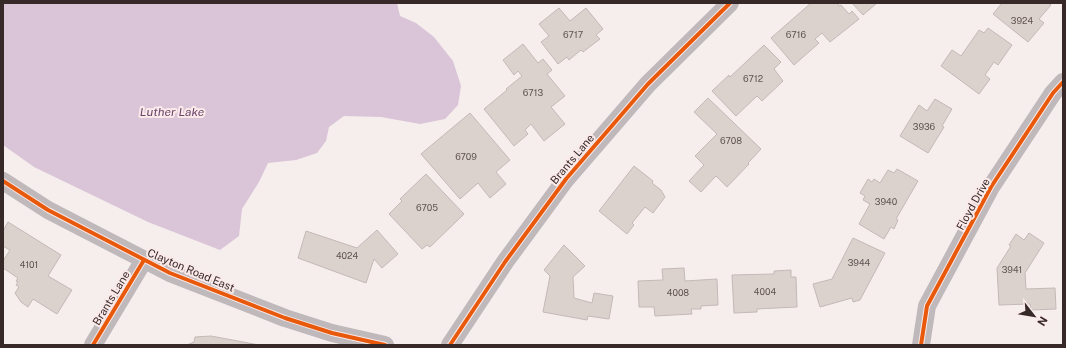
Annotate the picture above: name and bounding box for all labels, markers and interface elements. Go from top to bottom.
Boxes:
house number: 3924 [1011,15,1033,26]
house number: 6717 [563,29,583,40]
house number: 6716 [786,29,807,40]
house number: 6712 [743,73,763,84]
house number: 6713 [523,87,544,98]
water label: Luther Lake [140,105,205,119]
house number: 3936 [913,121,936,132]
street label: Brants Lane [548,132,596,186]
house number: 6708 [720,135,742,146]
house number: 6709 [455,151,477,162]
street label: Floyd Drive [954,176,992,232]
house number: 3940 [875,196,898,207]
house number: 6705 [416,202,438,213]
street label: Clayton Road East [146,246,236,294]
house number: 4024 [336,250,358,261]
house number: 3944 [848,257,871,268]
house number: 4101 [20,259,38,270]
house number: 3941 [1002,264,1022,275]
street label: Brants Lane [90,269,132,327]
house number: 4004 [754,286,776,297]
house number: 4008 [667,287,689,298]
north arrow [1014,296,1054,336]
text: N [1035,314,1050,328]

